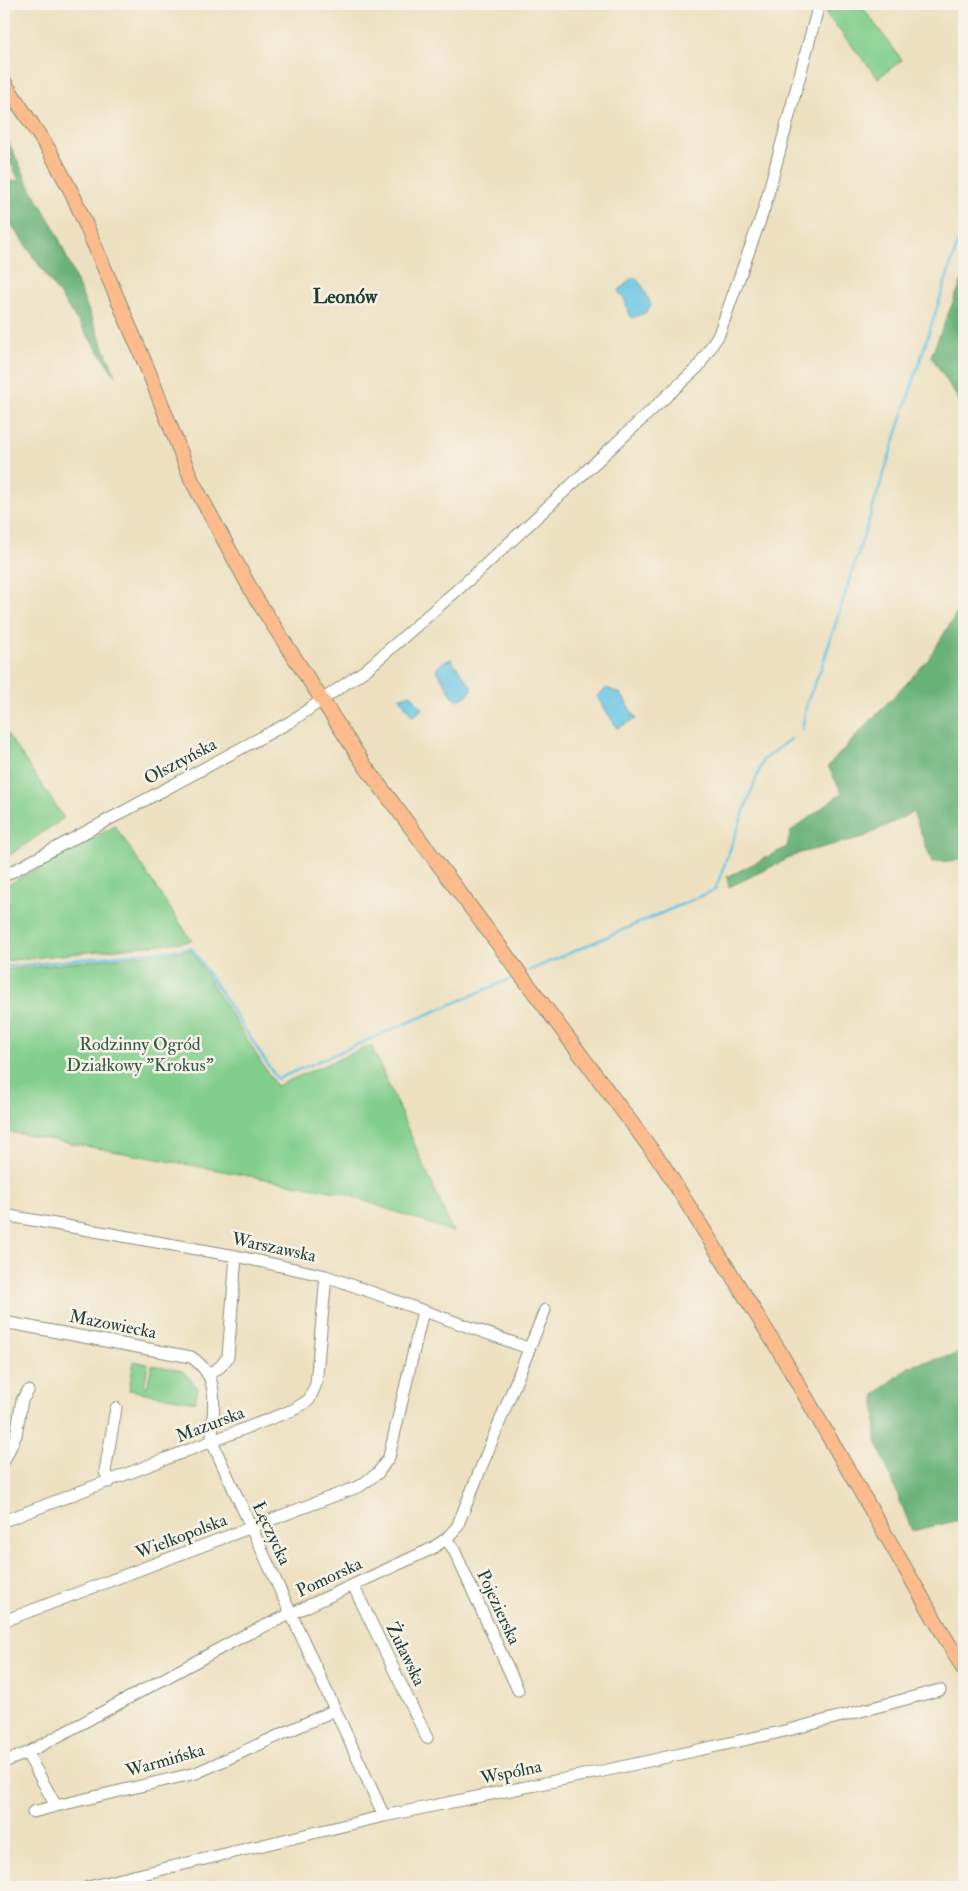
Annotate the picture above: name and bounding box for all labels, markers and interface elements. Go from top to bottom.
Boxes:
district label: Leonów [313,284,378,309]
street label: Olsztyńska [140,732,221,790]
park label: Rodzinny Ogród Działkowy "Krokus" [66,1033,214,1077]
street label: Warszawska [228,1227,319,1268]
street label: Mazowiecka [67,1305,159,1344]
street label: Mazurska [173,1401,248,1448]
street label: Łęczycka [247,1498,296,1569]
street label: Wielkopolska [131,1508,231,1565]
street label: Pomorska [293,1552,366,1603]
street label: Pojezierska [471,1566,526,1649]
street label: Żuławska [380,1618,432,1690]
street label: Warmińska [122,1738,208,1783]
street label: Wspólna [477,1755,544,1790]

